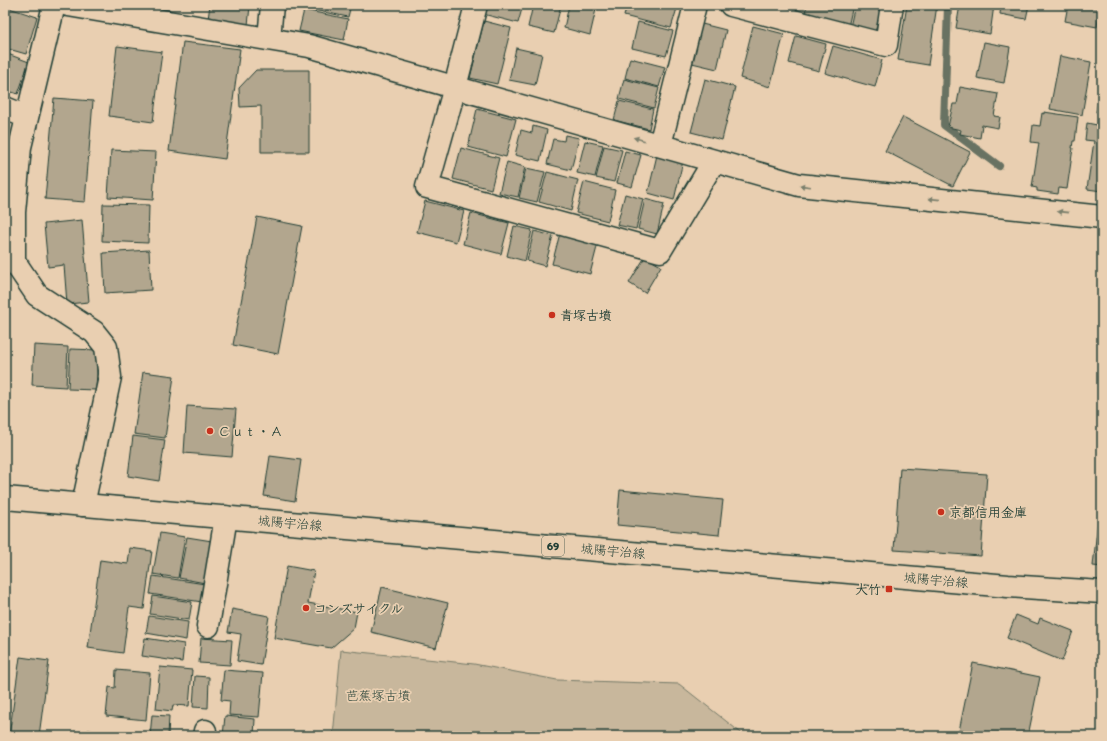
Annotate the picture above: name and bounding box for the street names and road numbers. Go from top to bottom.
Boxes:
street label: 城陽宇治線 [257,513,324,533]
road number: 69 [542,536,564,556]
street label: 城陽宇治線 [580,541,647,561]
street label: 城陽宇治線 [903,570,970,590]

